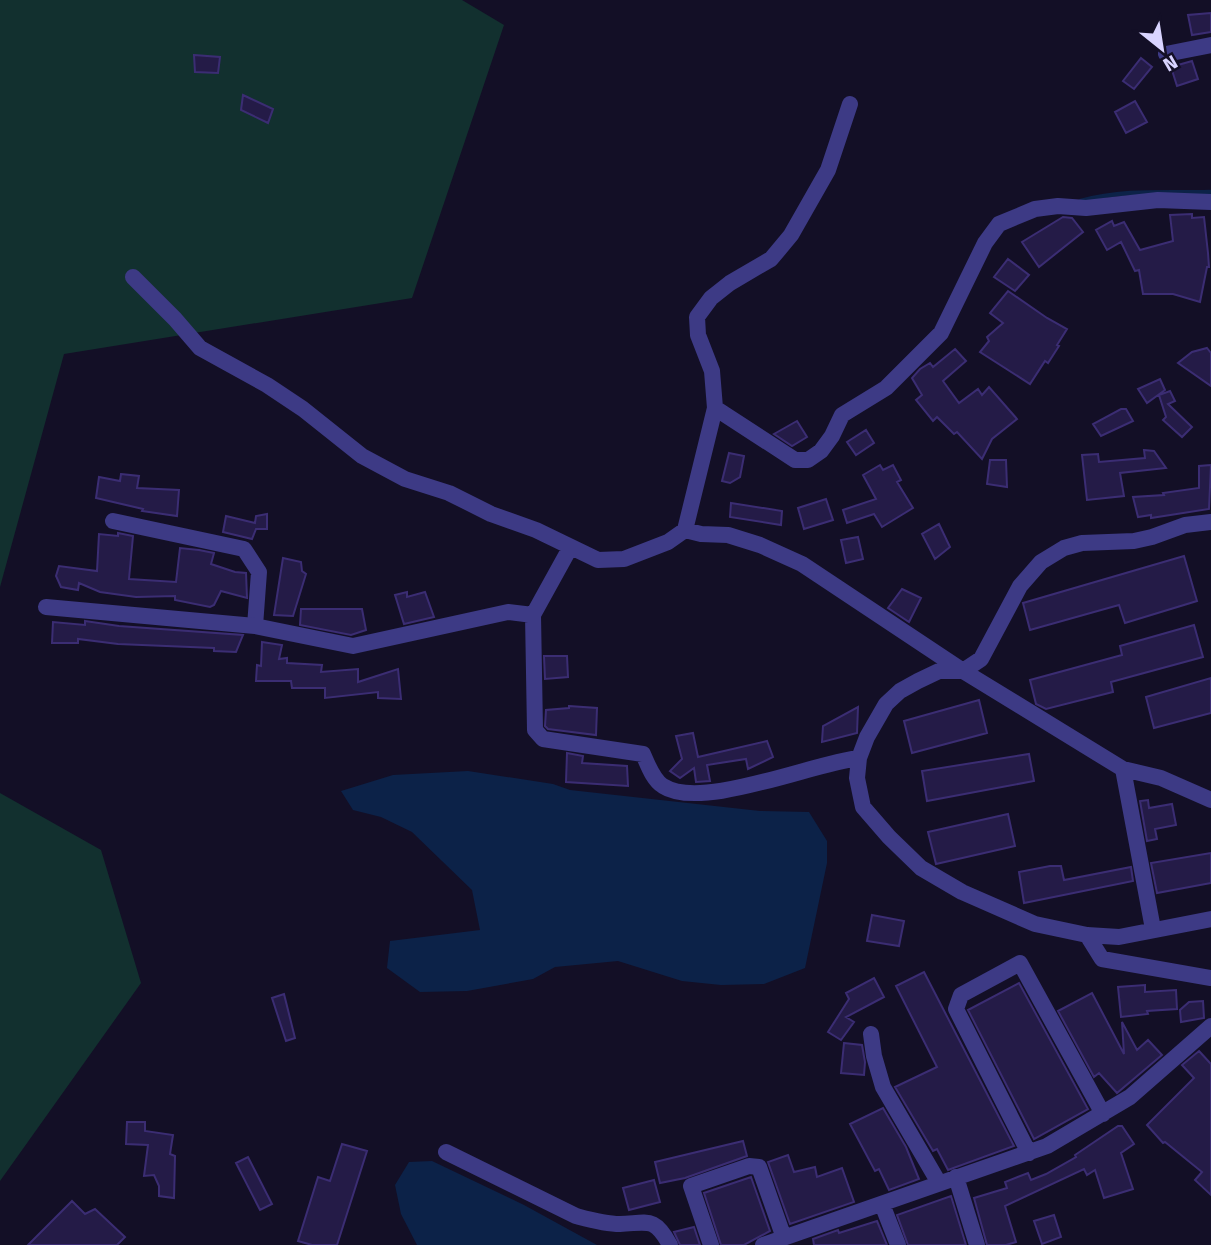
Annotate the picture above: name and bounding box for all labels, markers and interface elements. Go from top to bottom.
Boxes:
north arrow [1127,14,1197,84]
text: N [1159,50,1181,76]

